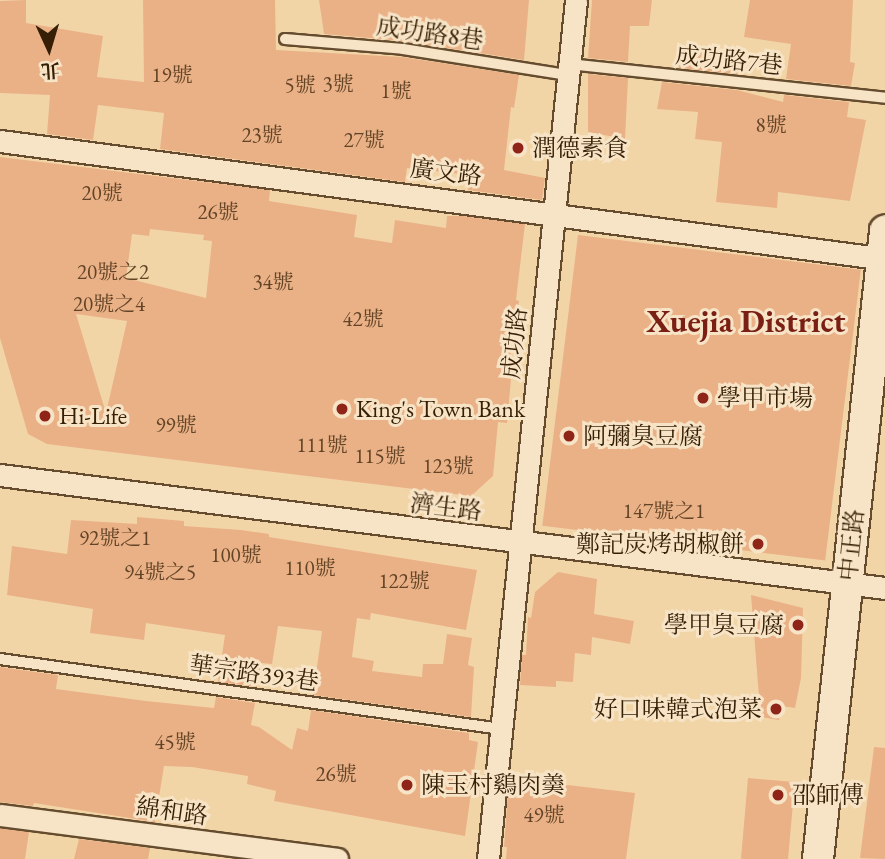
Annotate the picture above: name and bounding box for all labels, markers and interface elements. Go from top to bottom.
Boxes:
street label: 成功路8巷 [375,11,485,55]
north arrow [14,14,84,84]
street label: 成功路7巷 [674,40,784,80]
text: 北 [40,57,61,84]
house number: 19號 [151,62,193,88]
house number: 3號 [322,71,354,97]
house number: 5號 [284,72,316,98]
house number: 1號 [380,78,412,104]
house number: 8號 [755,112,787,138]
house number: 23號 [241,122,283,148]
house number: 27號 [343,127,385,153]
place label: 潤德素食 [532,134,628,162]
marker: 潤德素食 [510,140,526,156]
street label: 廣文路 [409,153,483,191]
house number: 20號 [81,180,123,206]
house number: 26號 [197,199,239,225]
house number: 20號之2 [77,259,149,285]
house number: 34號 [252,269,294,295]
house number: 20號之4 [73,291,145,317]
district label: Xuejia District [646,302,846,340]
house number: 42號 [342,306,384,332]
street label: 成功路 [496,306,532,380]
place label: 學甲市場 [717,384,813,412]
marker: 學甲市場 [695,390,711,406]
place label: King's Town Bank [356,395,525,423]
marker: King's Town Bank [334,401,350,417]
place label: Hi-Life [59,402,127,430]
marker: Hi-Life [37,408,53,424]
house number: 99號 [155,412,197,438]
place label: 阿彌臭豆腐 [583,422,703,450]
marker: 阿彌臭豆腐 [561,428,577,444]
house number: 111號 [296,432,348,458]
house number: 115號 [354,443,406,469]
house number: 123號 [422,453,474,479]
street label: 濟生路 [409,488,483,526]
house number: 147號之1 [623,498,705,524]
street label: 中正路 [833,508,869,582]
house number: 92號之1 [79,525,151,551]
place label: 鄭記炭烤胡椒餅 [576,530,744,558]
marker: 鄭記炭烤胡椒餅 [750,536,766,552]
house number: 100號 [210,542,262,568]
house number: 110號 [284,555,336,581]
house number: 94號之5 [124,559,196,585]
house number: 122號 [378,568,430,594]
place label: 學甲臭豆腐 [664,611,784,639]
marker: 學甲臭豆腐 [790,617,806,633]
street label: 華宗路393巷 [187,650,321,696]
place label: 好口味韓式泡菜 [594,695,762,723]
marker: 好口味韓式泡菜 [768,701,784,717]
house number: 45號 [154,729,196,755]
house number: 26號 [315,761,357,787]
place label: 陳玉村鷄肉羮 [421,771,565,799]
marker: 陳玉村鷄肉羮 [399,777,415,793]
place label: 邵師傅 [792,781,864,809]
marker: 邵師傅 [770,787,786,803]
street label: 綿和路 [134,792,210,830]
house number: 49號 [523,802,565,828]

